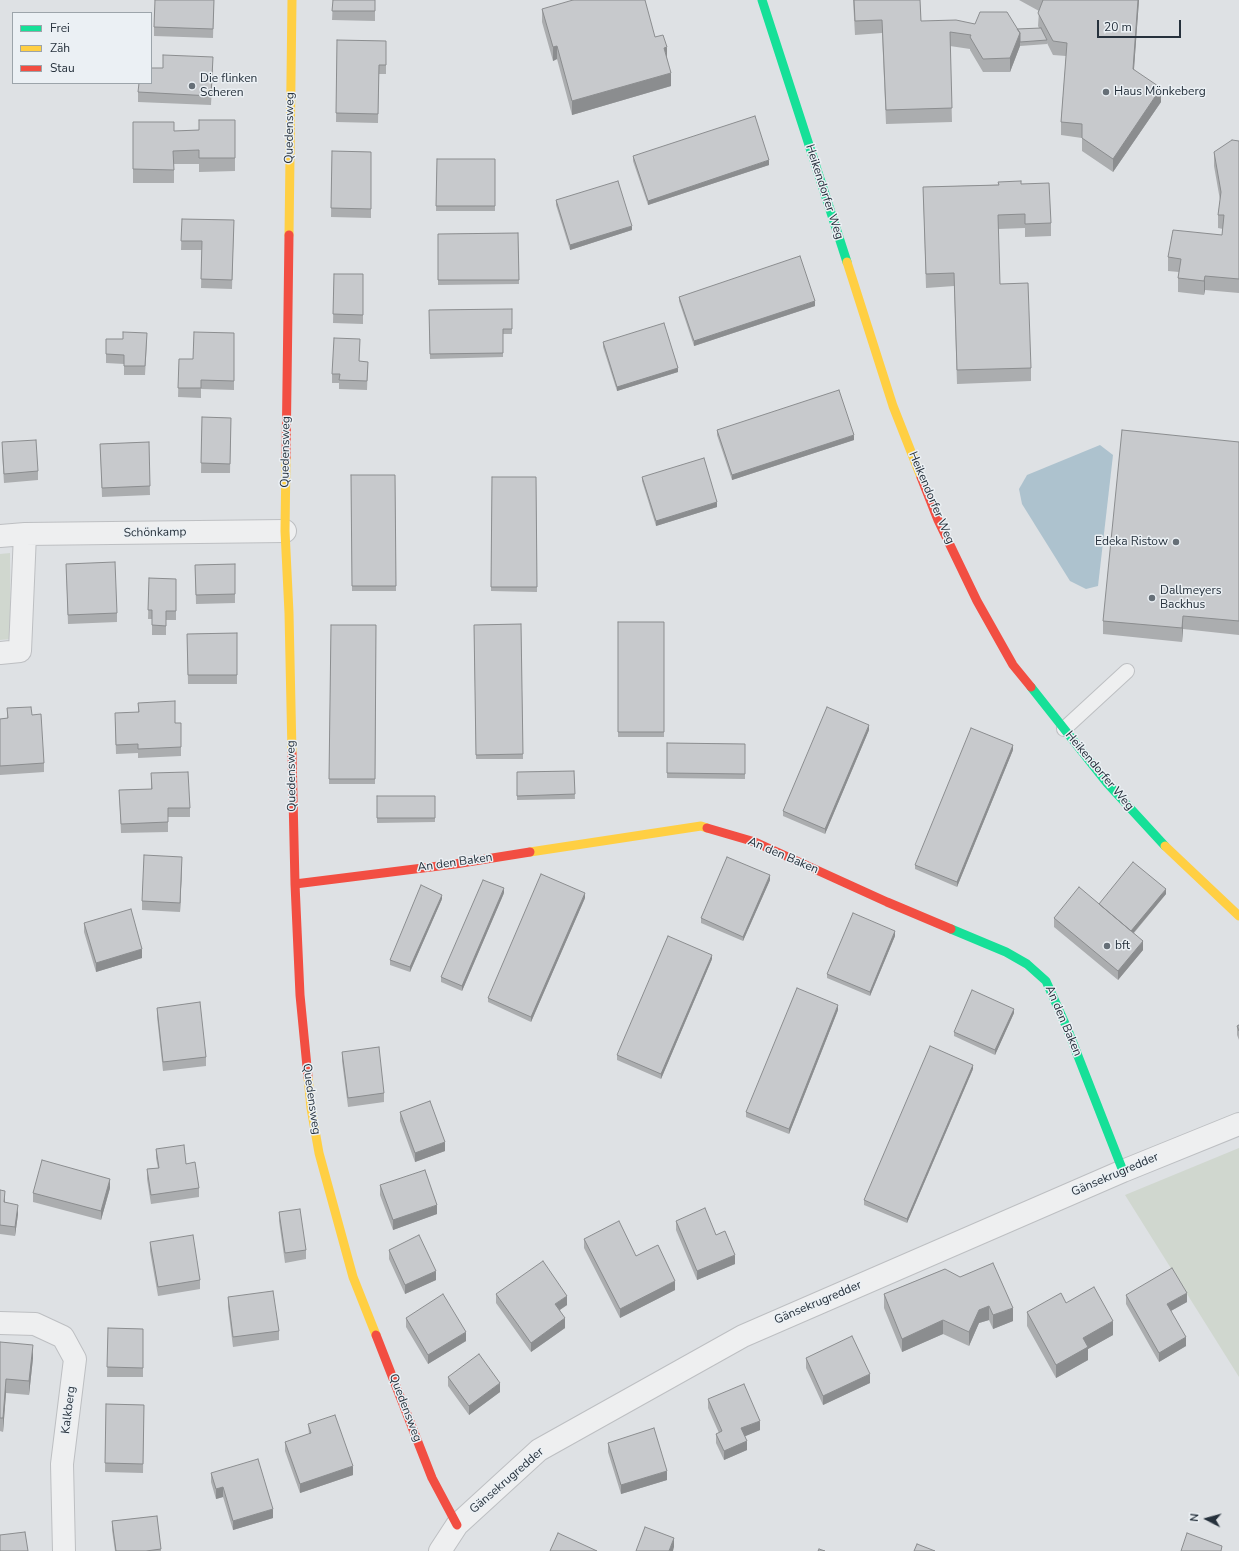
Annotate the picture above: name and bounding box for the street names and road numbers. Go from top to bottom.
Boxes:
street label: Quedensweg [282,92,298,164]
street label: Heikendorfer Weg [802,143,846,241]
street label: Quedensweg [278,416,294,488]
street label: Heikendorfer Weg [905,450,957,546]
street label: Schönkamp [123,525,187,541]
street label: Heikendorfer Weg [1062,728,1136,814]
street label: Quedensweg [284,740,300,812]
street label: An den Baken [745,835,821,877]
street label: An den Baken [417,851,493,875]
street label: An den Baken [1042,983,1084,1059]
street label: Quedensweg [299,1063,323,1135]
street label: Gänsekrugredder [1069,1150,1161,1200]
street label: Gänsekrugredder [772,1278,864,1328]
street label: Quedensweg [385,1372,425,1444]
street label: Kalkberg [59,1385,79,1435]
street label: Gänsekrugredder [467,1445,547,1517]

